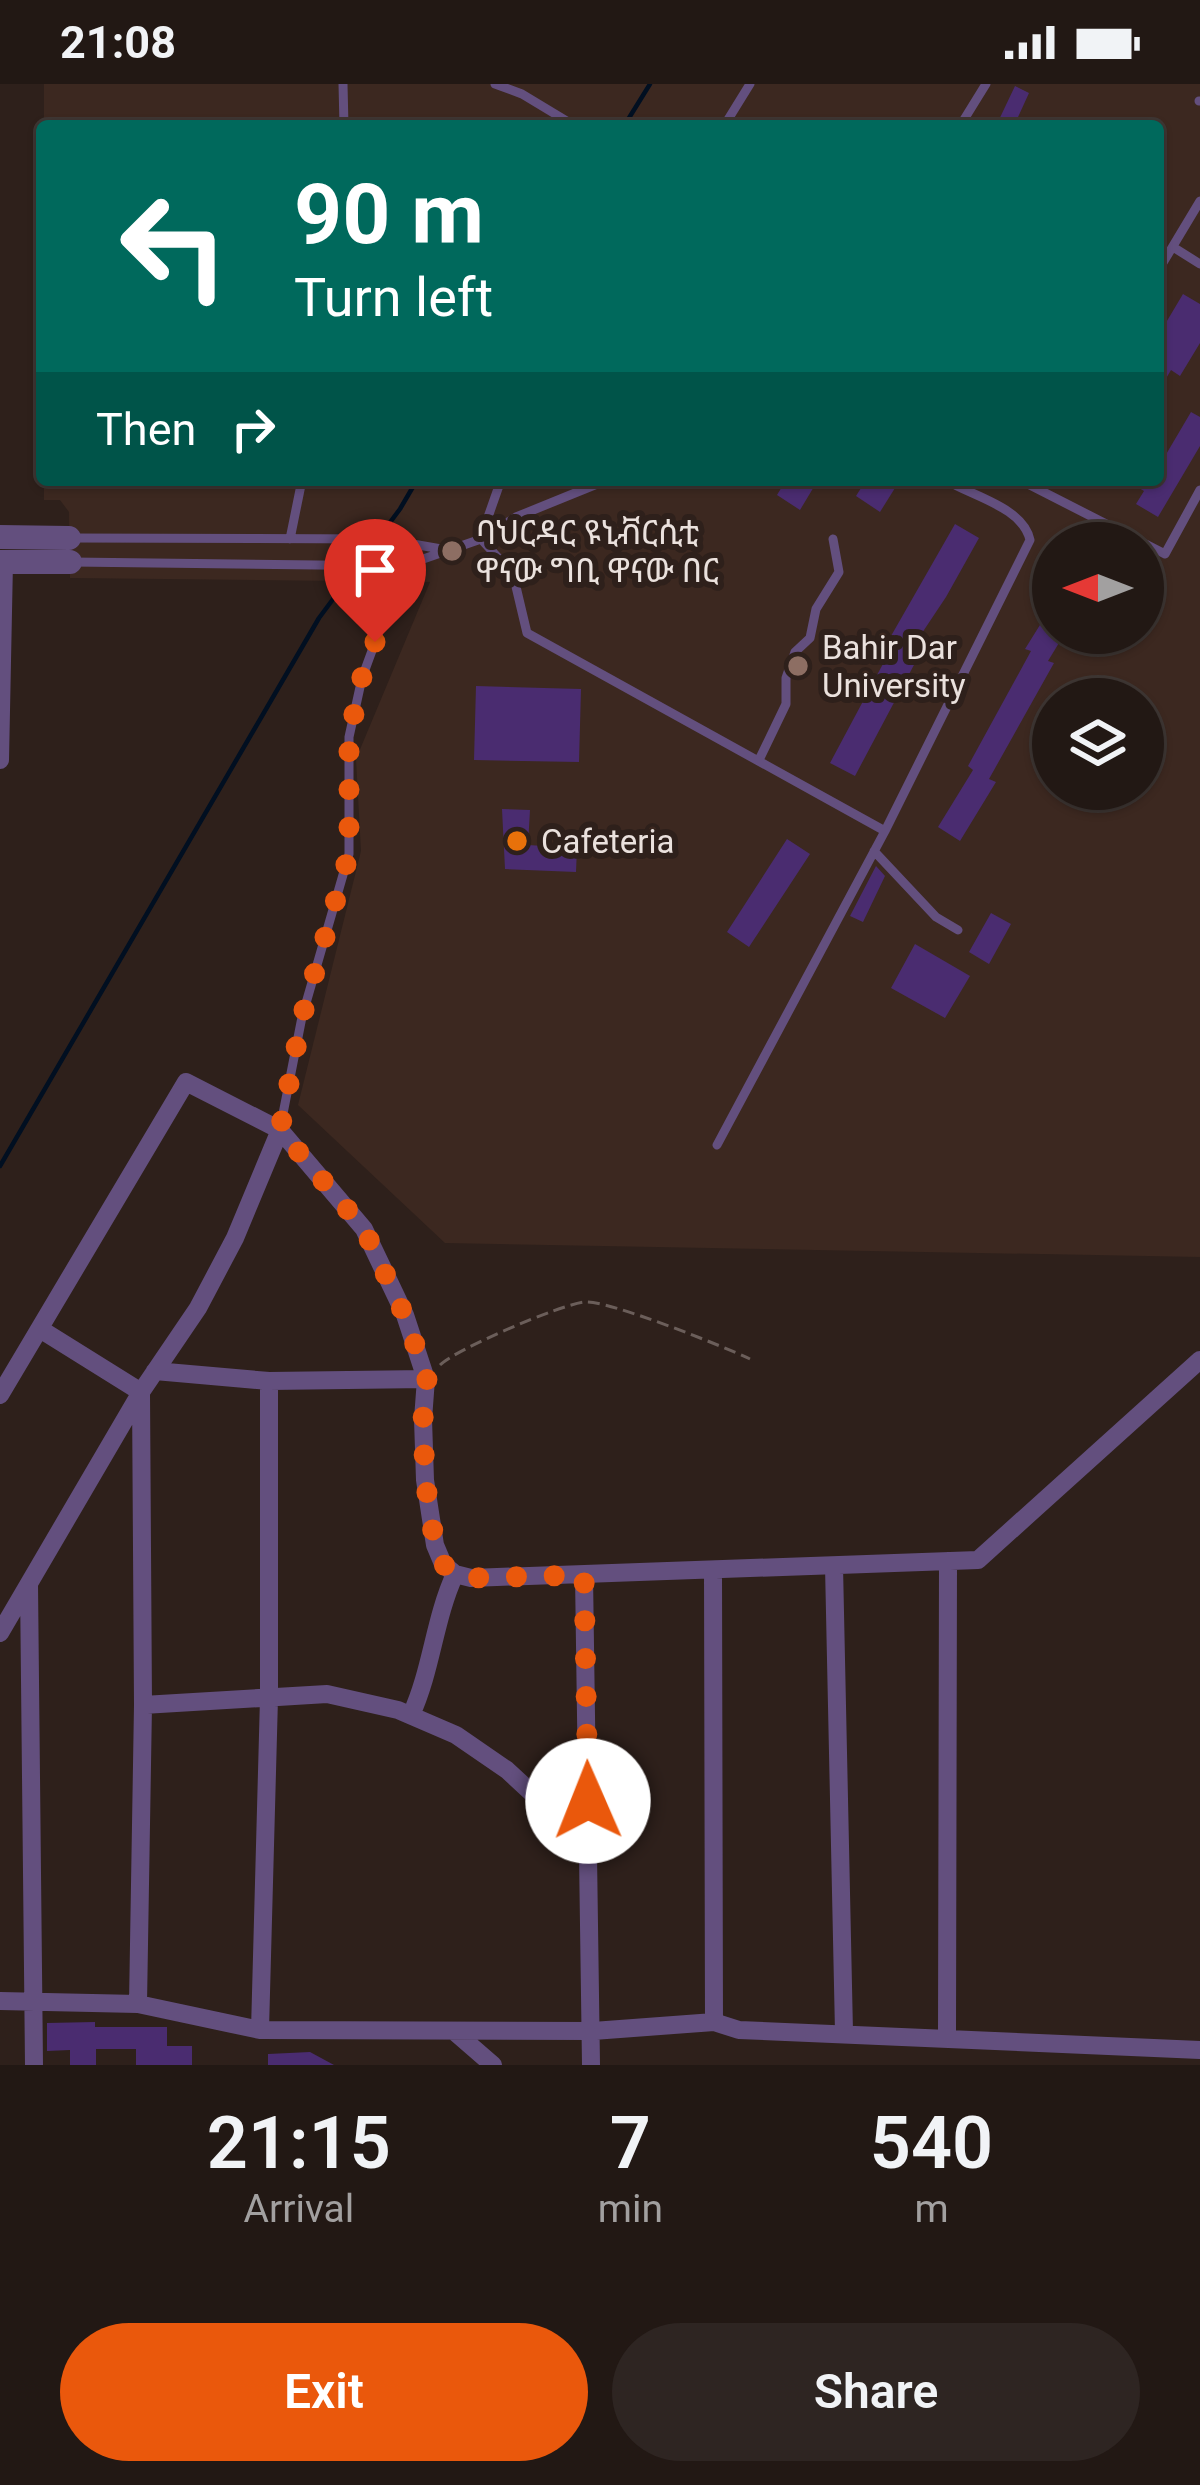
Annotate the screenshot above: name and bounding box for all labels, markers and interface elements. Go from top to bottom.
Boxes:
text: 21:08 [60,16,176,69]
text: 90 m [294,165,484,264]
icon: left [96,168,252,324]
text: Turn left [294,266,493,329]
icon: right [220,396,286,462]
text: Then [96,403,196,456]
place label: ባህርዳር ዩኒቭርሲቲ ዋናው ግቢ ዋናው በር [476,513,719,590]
pin [324,519,426,642]
north arrow [1032,522,1164,654]
map controls [1032,522,1164,810]
icon: arrive [342,537,408,603]
marker: ባህርዳር ዩኒቭርሲቲ ዋናው ግቢ ዋናው በር [439,538,465,564]
place label: Bahir Dar University [822,628,966,705]
marker: Bahir Dar University [785,653,811,679]
button: layers [1032,678,1164,810]
place label: Cafeteria [541,822,674,861]
marker: Cafeteria [504,828,530,854]
position arrow [525,1738,651,1864]
text: 21:15 [207,2101,391,2186]
text: 7 [610,2101,651,2186]
text: 540 [870,2101,993,2186]
text: Arrival [244,2186,354,2232]
text: min [598,2186,663,2232]
text: m [914,2186,949,2232]
button: Exit [60,2323,588,2461]
button: Share [612,2323,1140,2461]

